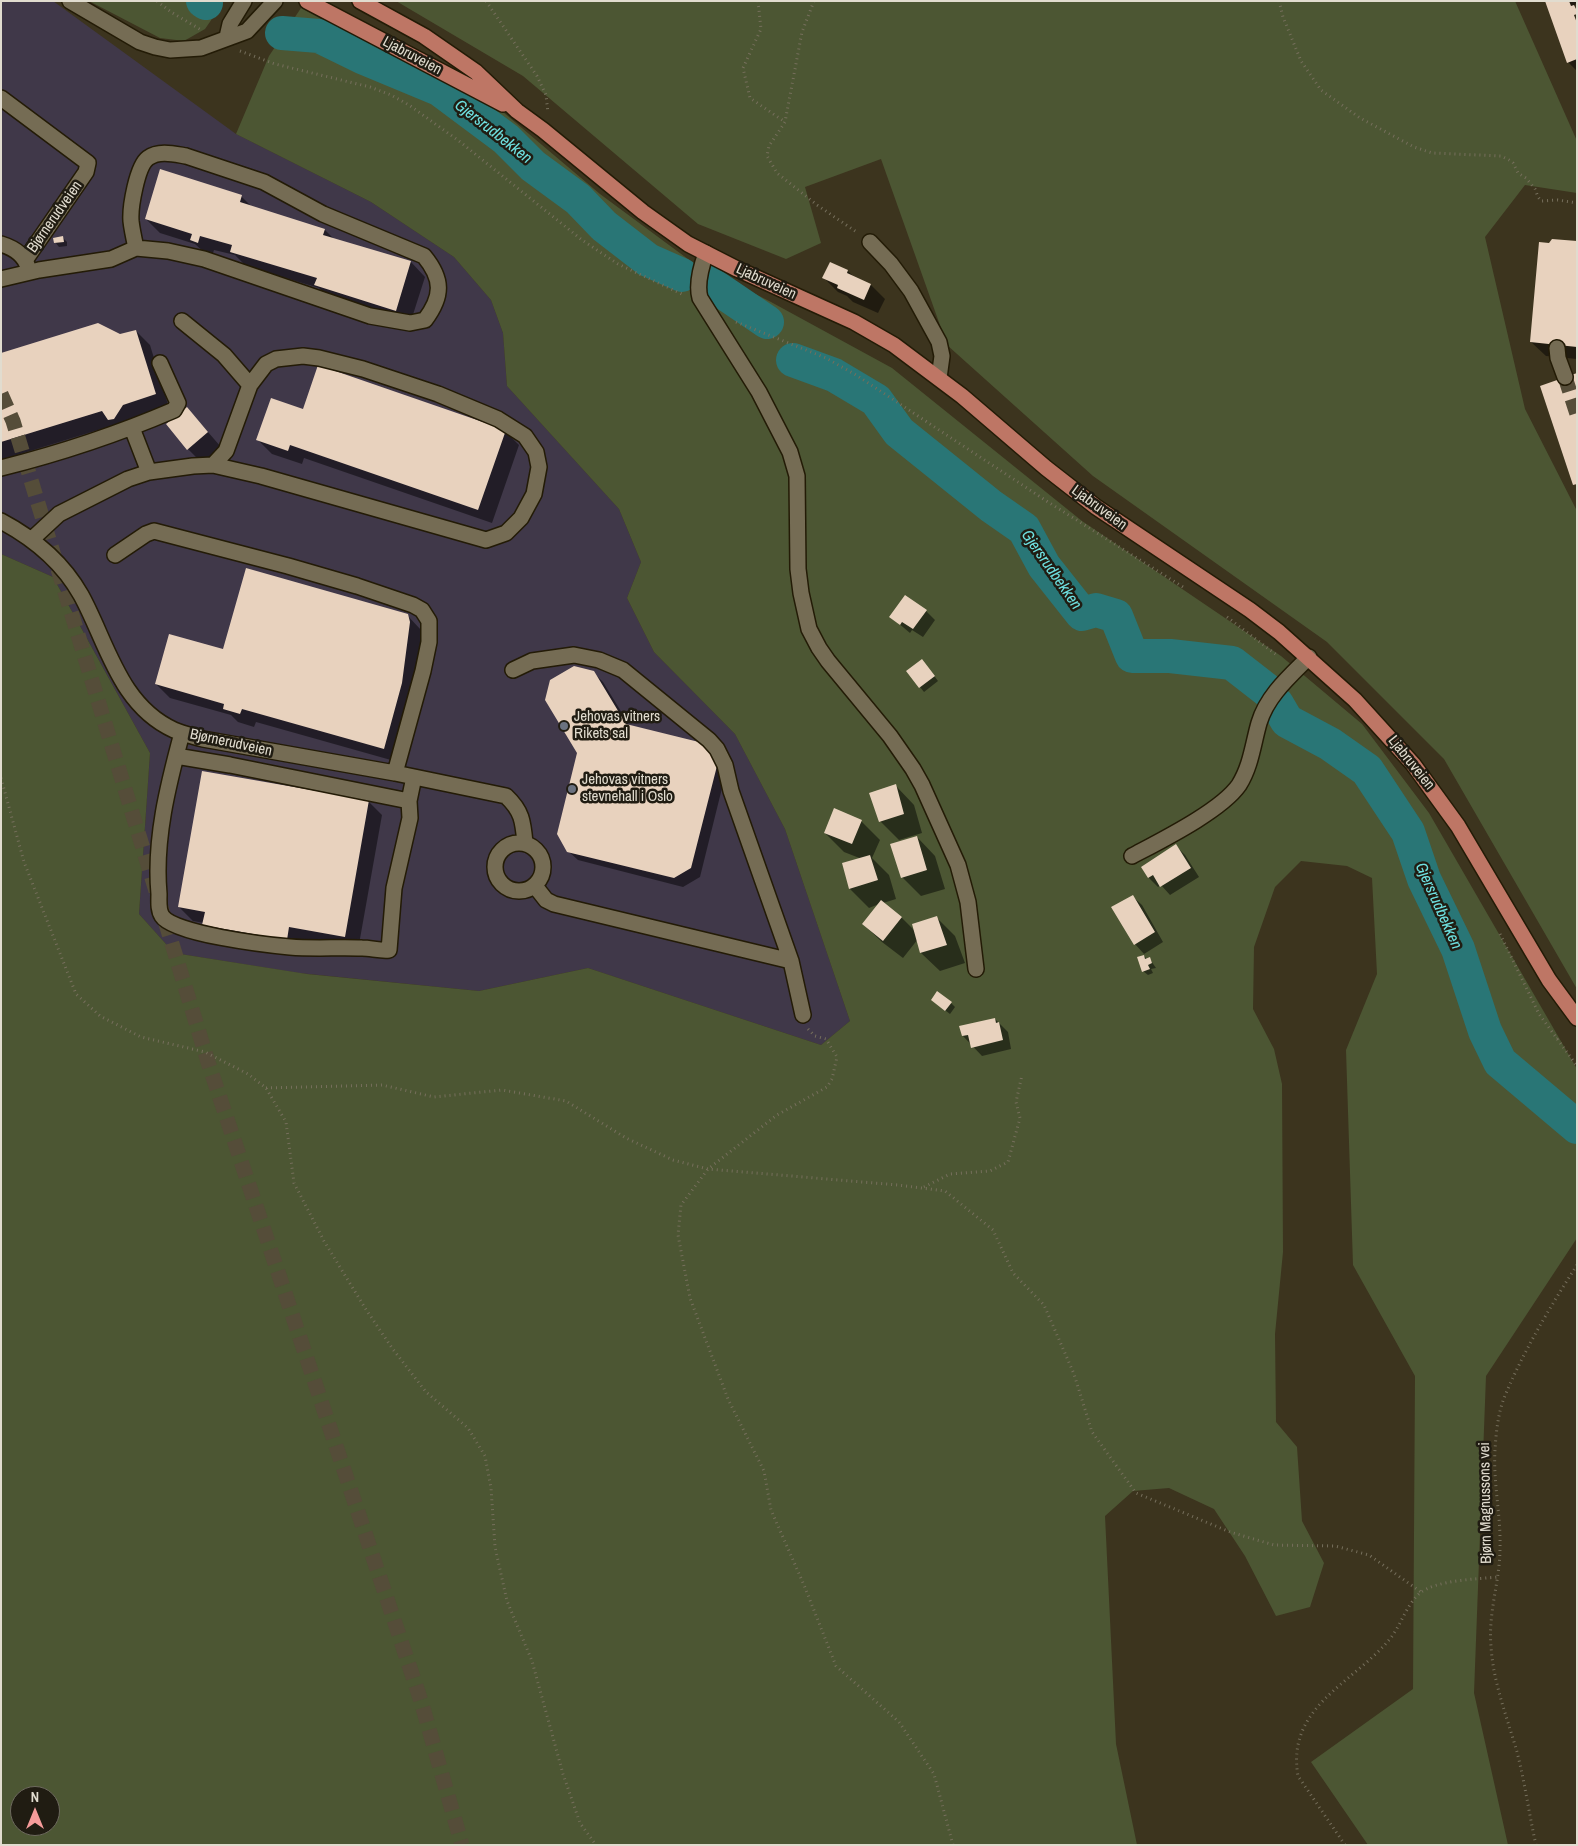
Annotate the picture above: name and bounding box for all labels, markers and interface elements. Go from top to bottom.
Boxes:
street label: Ljabruveien [379,33,445,79]
water label: Gjersrudbekken [451,96,535,168]
street label: Bjørnerudveien [24,178,86,256]
street label: Ljabruveien [733,260,799,304]
street label: Ljabruveien [1068,482,1130,534]
water label: Gjersrudbekken [1017,527,1085,613]
place label: Jehovas vitners Rikets sal [574,708,660,743]
marker: Jehovas vitners Rikets sal [558,720,570,732]
street label: Bjørnerudveien [188,726,274,760]
street label: Ljabruveien [1384,732,1438,794]
place label: Jehovas vitners stevnehall i Oslo [582,771,673,806]
marker: Jehovas vitners stevnehall i Oslo [566,783,578,795]
water label: Gjersrudbekken [1410,860,1466,952]
street label: Bjørn Magnussons vei [1476,1442,1496,1564]
north arrow [10,1786,60,1836]
text: N [31,1788,39,1806]

